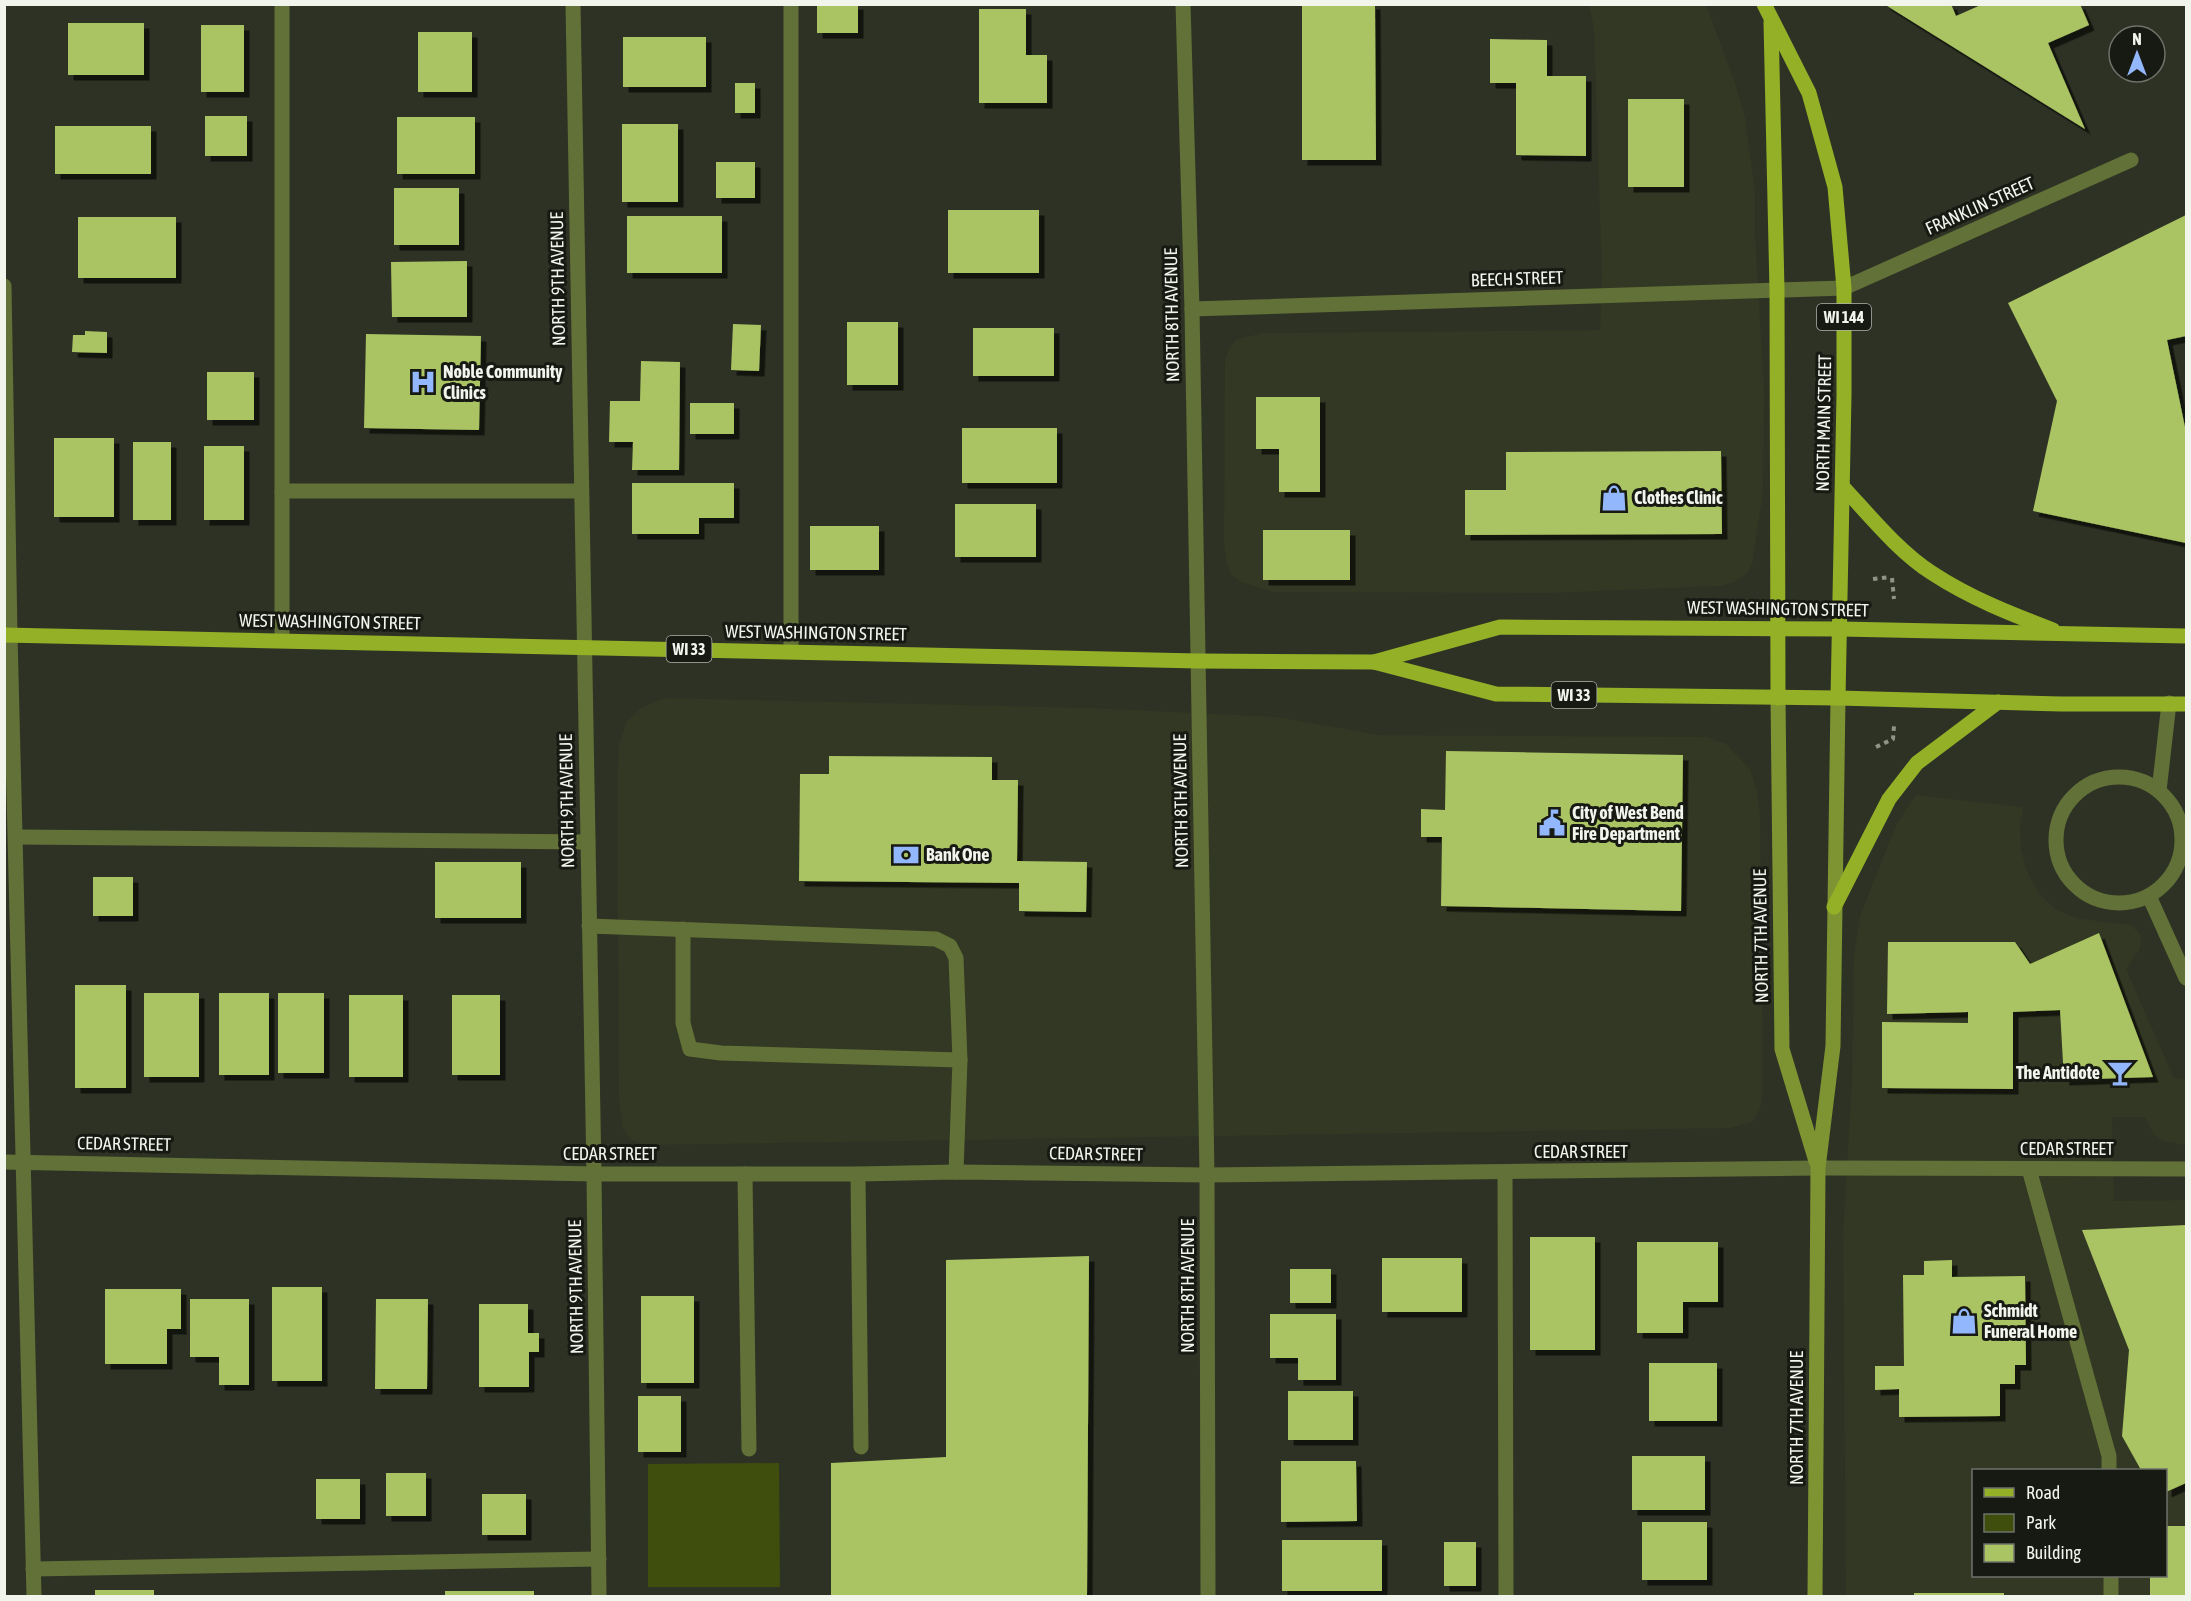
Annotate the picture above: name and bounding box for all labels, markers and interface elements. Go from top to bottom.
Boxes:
north arrow [2107,24,2167,84]
text: N [2132,30,2142,48]
street label: FRANKLIN STREET [1922,172,2038,239]
street label: NORTH 9TH AVENUE [546,211,569,346]
street label: NORTH 8TH AVENUE [1160,247,1183,382]
street label: BEECH STREET [1470,266,1564,291]
road number: WI 144 [1817,304,1871,330]
street label: NORTH MAIN STREET [1812,354,1835,492]
place label: Noble Community Clinics [443,361,563,403]
hospital icon: Noble Community Clinics [408,367,438,397]
shop icon: Clothes Clinic [1599,483,1629,513]
place label: Clothes Clinic [1634,487,1723,508]
street label: WEST WASHINGTON STREET [1687,596,1869,621]
street label: WEST WASHINGTON STREET [239,609,421,634]
street label: WEST WASHINGTON STREET [725,620,907,645]
road number: WI 33 [666,636,712,662]
road number: WI 33 [1552,682,1596,708]
street label: NORTH 9TH AVENUE [555,733,578,868]
street label: NORTH 8TH AVENUE [1169,733,1192,868]
place label: City of West Bend Fire Department [1572,802,1684,844]
public building icon: City of West Bend Fire Department [1537,808,1567,838]
bank icon: Bank One [891,840,921,870]
place label: Bank One [926,844,989,865]
street label: NORTH 7TH AVENUE [1749,868,1772,1003]
bar icon: The Antidote [2105,1058,2135,1088]
place label: The Antidote [2016,1062,2100,1083]
street label: CEDAR STREET [77,1132,171,1155]
street label: CEDAR STREET [2020,1138,2114,1159]
street label: CEDAR STREET [1534,1141,1628,1162]
street label: CEDAR STREET [1049,1142,1143,1165]
street label: CEDAR STREET [563,1143,657,1164]
street label: NORTH 9TH AVENUE [564,1219,587,1354]
street label: NORTH 8TH AVENUE [1177,1219,1198,1353]
place label: Schmidt Funeral Home [1984,1300,2077,1342]
shop icon: Schmidt Funeral Home [1949,1306,1979,1336]
street label: NORTH 7TH AVENUE [1786,1351,1807,1485]
legend [1972,1469,2167,1577]
text: Road [2026,1482,2060,1503]
text: Park [2026,1512,2056,1533]
text: Building [2026,1542,2081,1563]

